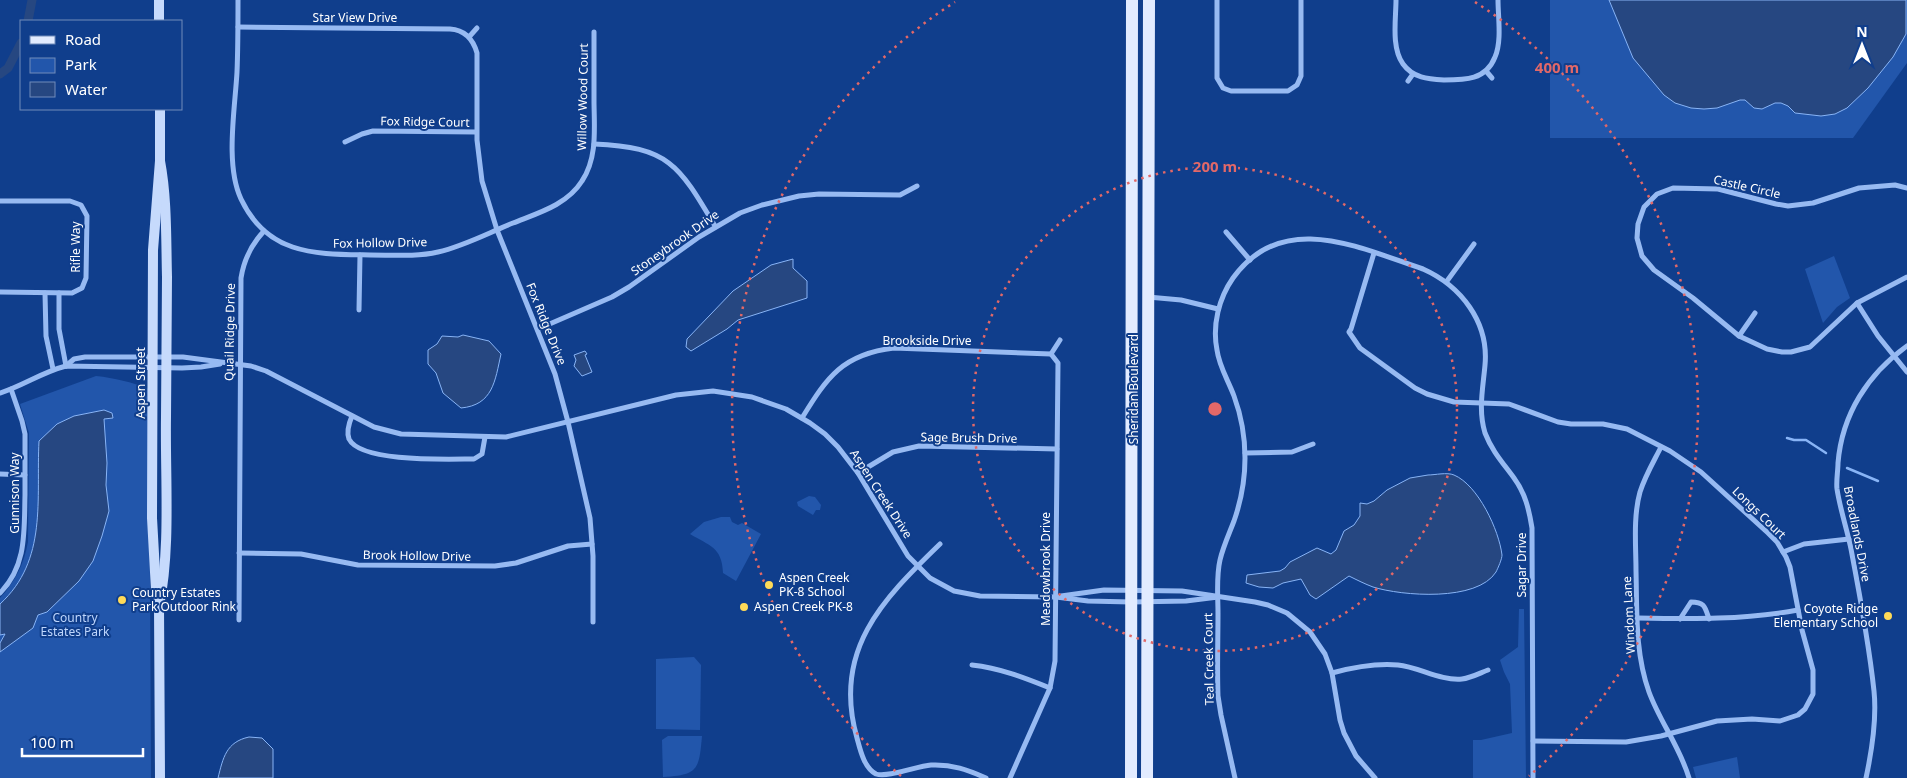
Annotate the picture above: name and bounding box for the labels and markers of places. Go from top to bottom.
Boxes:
centre of rings [1206,400,1224,418]
place label: Aspen Creek PK-8 School [779,569,850,600]
marker: Aspen Creek PK-8 School [763,579,775,591]
place label: Country Estates Park Outdoor Rink [132,584,237,615]
marker: Country Estates Park Outdoor Rink [116,594,128,606]
place label: Aspen Creek PK-8 [754,598,853,615]
place label: Coyote Ridge Elementary School [1773,600,1878,631]
marker: Aspen Creek PK-8 [738,601,750,613]
marker: Coyote Ridge Elementary School [1882,610,1894,622]

